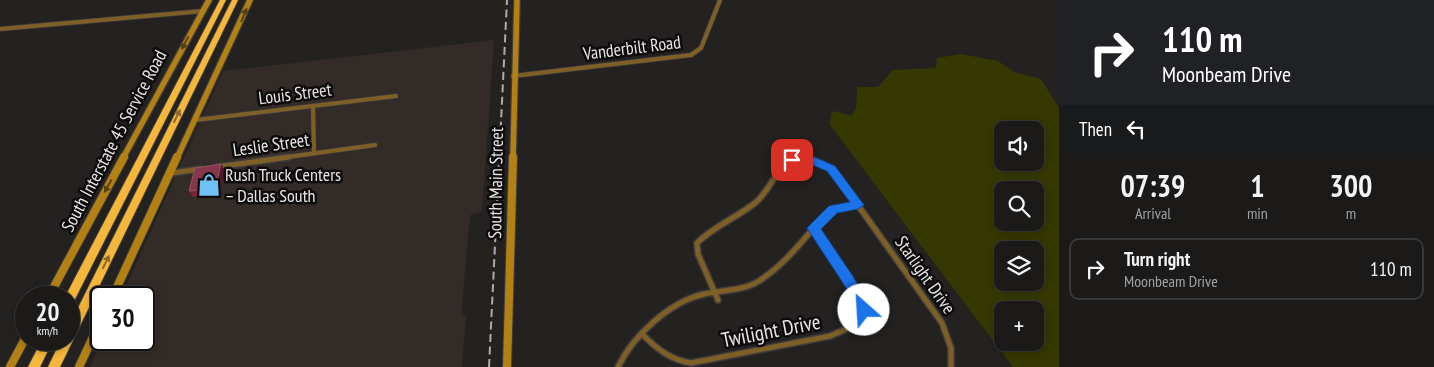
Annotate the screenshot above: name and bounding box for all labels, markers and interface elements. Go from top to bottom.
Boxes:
one-way arrow [240,8,248,23]
text: 110 m [1162,16,1243,62]
icon: right [1079,20,1144,85]
street label: Vanderbilt Road [581,30,682,65]
one-way arrow [181,35,189,50]
street label: South Interstate 45 Service Road [56,46,171,236]
text: Moonbeam Drive [1162,60,1291,88]
street label: Louis Street [257,78,333,109]
one-way arrow [173,109,182,124]
icon: left [1122,115,1150,143]
text: Then [1079,117,1112,141]
map controls [994,121,1044,351]
button: sound [994,121,1044,171]
street label: South Main Street [483,127,508,239]
street label: Leslie Street [231,128,311,161]
pin [771,139,813,181]
icon: arrive [778,146,806,174]
place label: Rush Truck Centers – Dallas South [225,163,341,207]
text: 07:39 [1121,166,1185,205]
text: 1 [1250,166,1265,205]
text: 300 [1329,166,1372,205]
shop icon: Rush Truck Centers – Dallas South [196,172,222,198]
one-way arrow [104,178,112,193]
button: search [994,181,1044,231]
text: Arrival [1135,203,1171,223]
text: min [1247,203,1268,223]
text: m [1346,203,1356,223]
street label: Starlight Drive [890,231,961,318]
button: layers [994,241,1044,291]
text: Turn right [1124,247,1190,271]
one-way arrow [102,255,110,269]
icon: right [1081,255,1109,283]
text: 110 m [1370,257,1412,281]
text: Moonbeam Drive [1124,271,1218,291]
position arrow [837,283,889,335]
speed limit sign: 30 [90,286,155,351]
text: 20 [36,296,59,328]
button: + [994,301,1044,351]
street label: Twilight Drive [719,308,823,353]
text: km/h [37,323,58,338]

